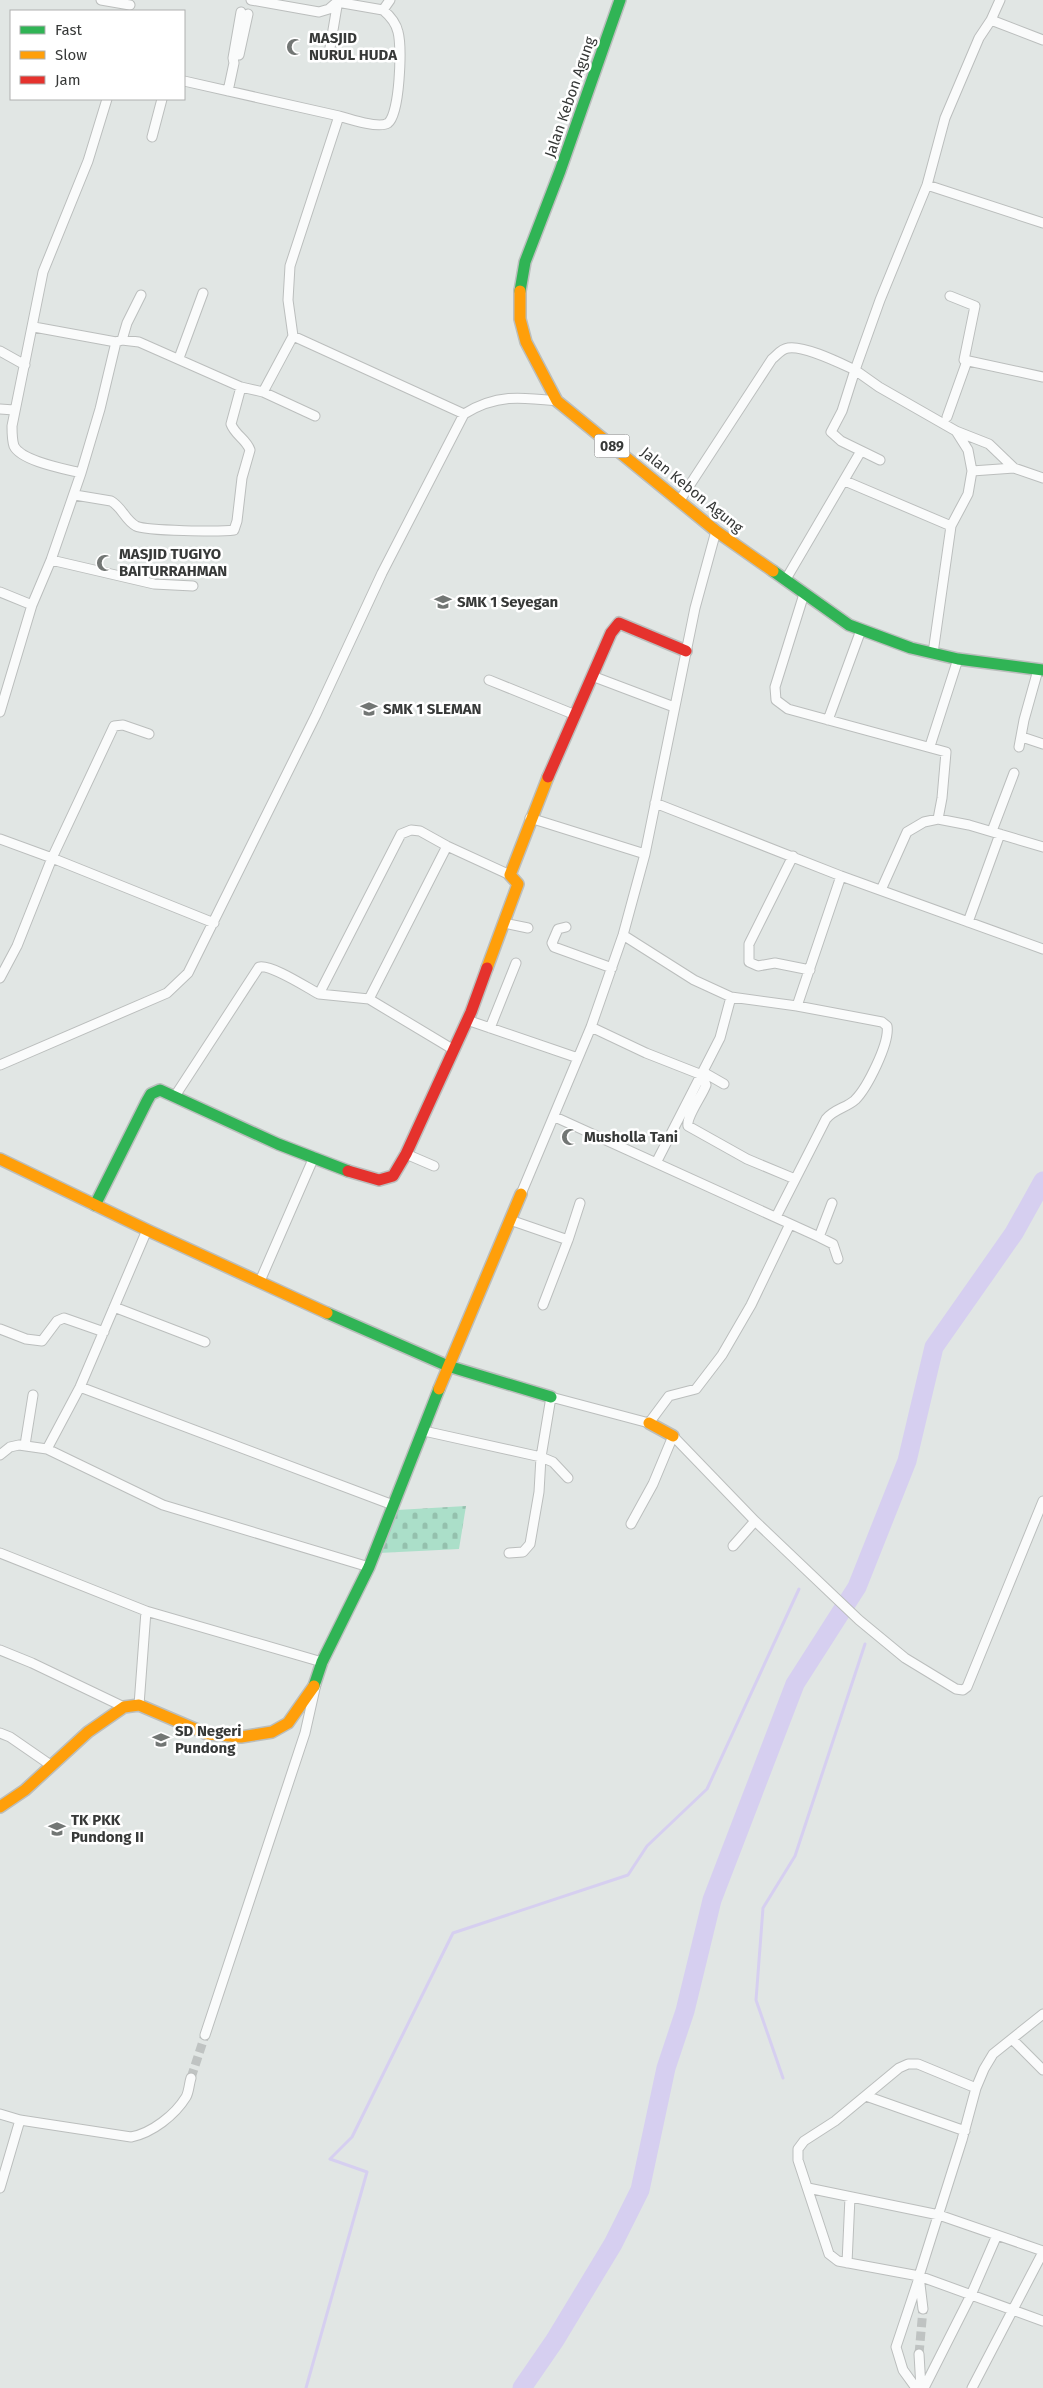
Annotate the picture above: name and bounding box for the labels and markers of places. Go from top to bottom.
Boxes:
place label: MASJID NURUL HUDA [309,29,398,64]
mosque icon: MASJID NURUL HUDA [285,37,305,57]
place label: MASJID TUGIYO BAITURRAHMAN [119,545,227,580]
mosque icon: MASJID TUGIYO BAITURRAHMAN [95,553,115,573]
school or university icon: SMK 1 Seyegan [433,592,453,612]
place label: SMK 1 Seyegan [457,593,558,611]
school or university icon: SMK 1 SLEMAN [359,699,379,719]
place label: SMK 1 SLEMAN [383,700,482,718]
mosque icon: Musholla Tani [560,1127,580,1147]
place label: Musholla Tani [584,1128,678,1146]
place label: SD Negeri Pundong [175,1722,242,1757]
school or university icon: SD Negeri Pundong [151,1730,171,1750]
place label: TK PKK Pundong II [71,1811,144,1846]
school or university icon: TK PKK Pundong II [47,1819,67,1839]

